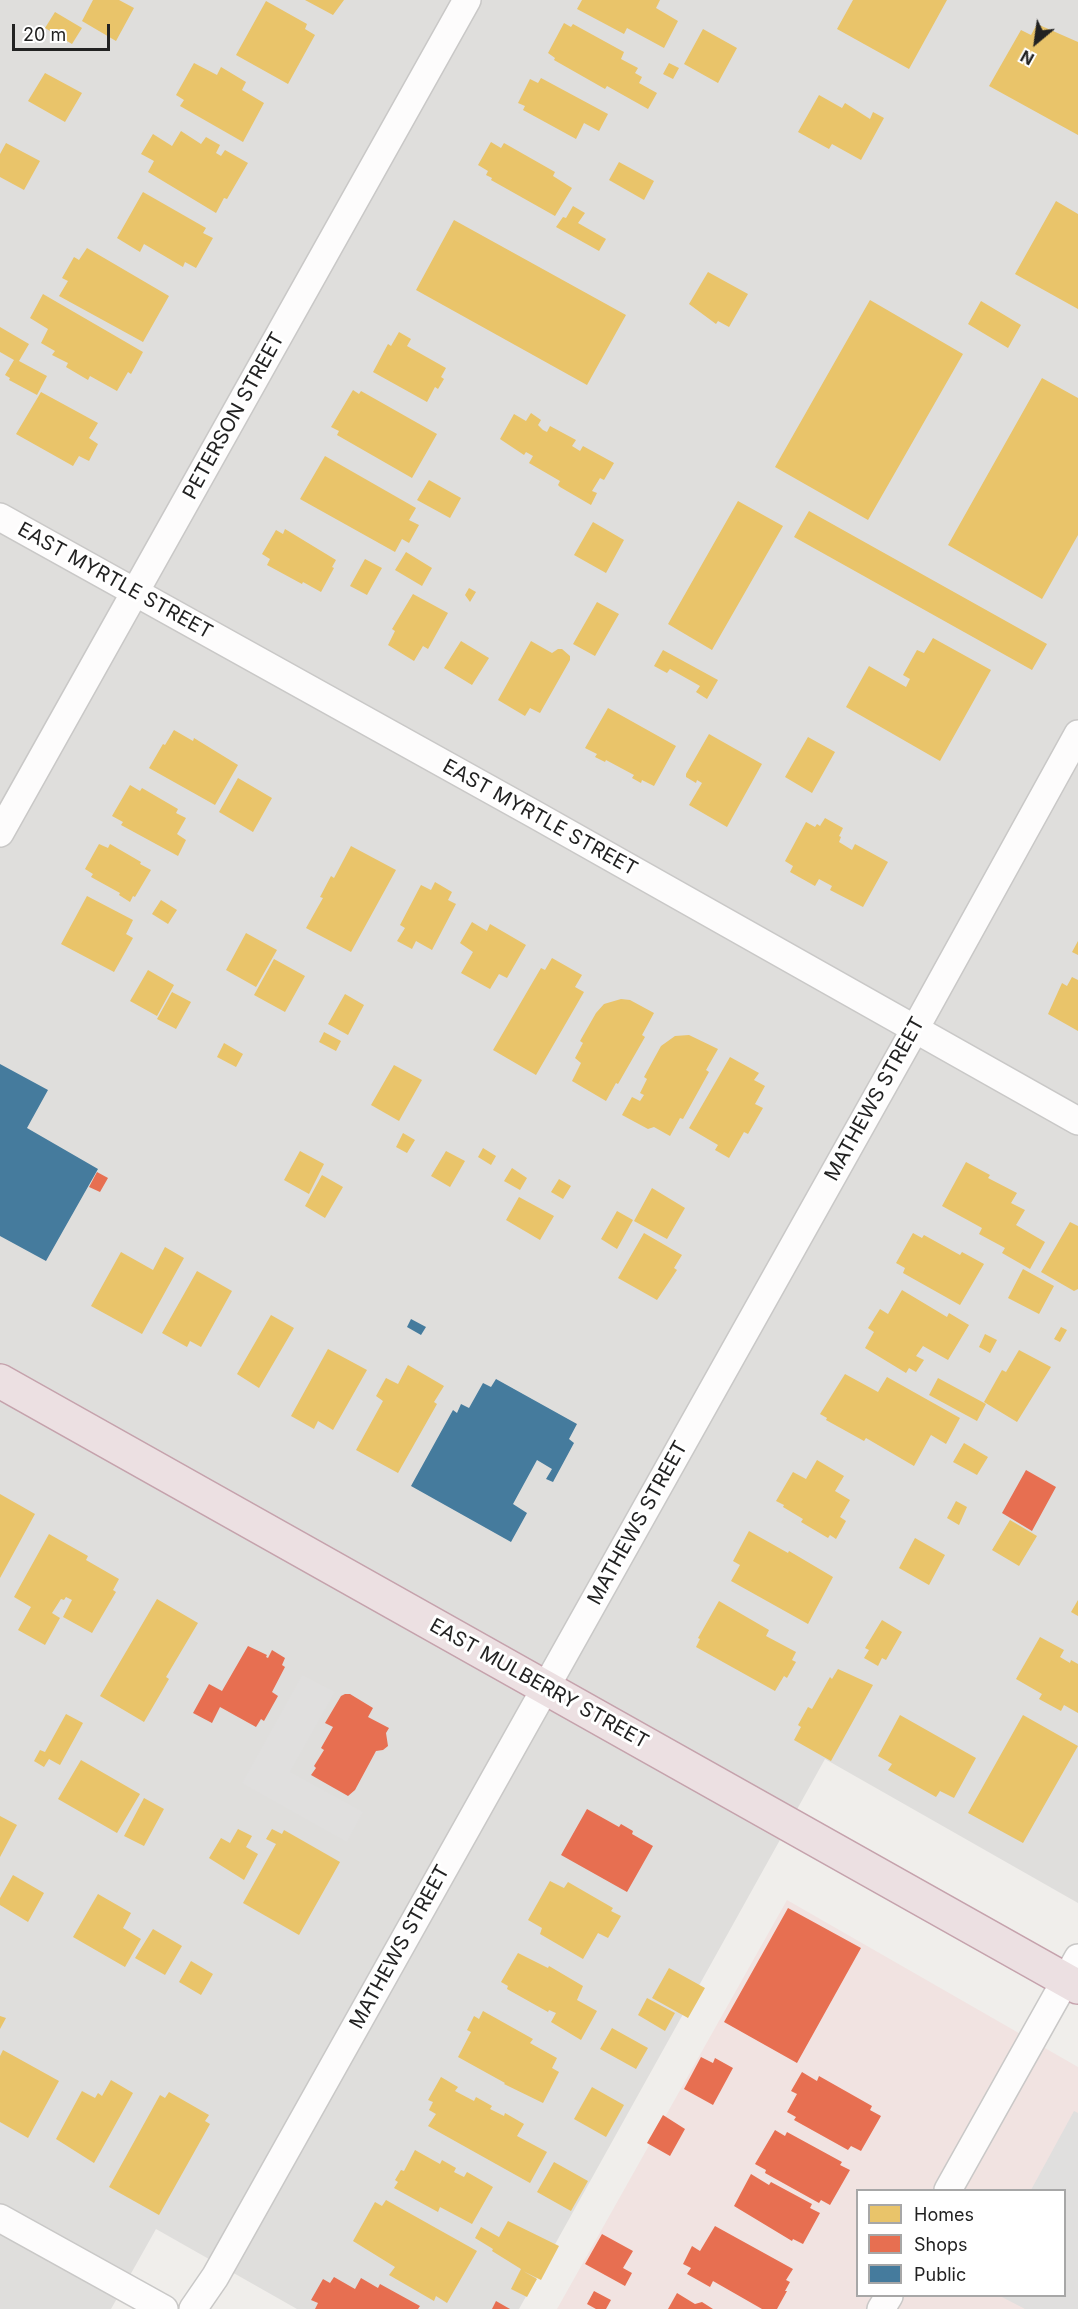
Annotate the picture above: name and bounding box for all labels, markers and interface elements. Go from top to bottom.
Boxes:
scale bar [15,12,112,50]
north arrow [1006,12,1066,72]
text: 20 m [23,24,66,45]
text: N [1017,46,1037,69]
street label: PETERSON STREET [178,328,290,504]
street label: EAST MYRTLE STREET [13,517,217,645]
street label: EAST MYRTLE STREET [438,754,642,882]
street label: MATHEWS STREET [820,1013,930,1185]
street label: MATHEWS STREET [583,1437,693,1609]
street label: EAST MULBERRY STREET [425,1614,653,1754]
street label: MATHEWS STREET [345,1861,455,2033]
legend [856,2189,1066,2297]
text: Homes [914,2204,974,2225]
text: Shops [914,2234,968,2255]
text: Public [914,2264,966,2285]

